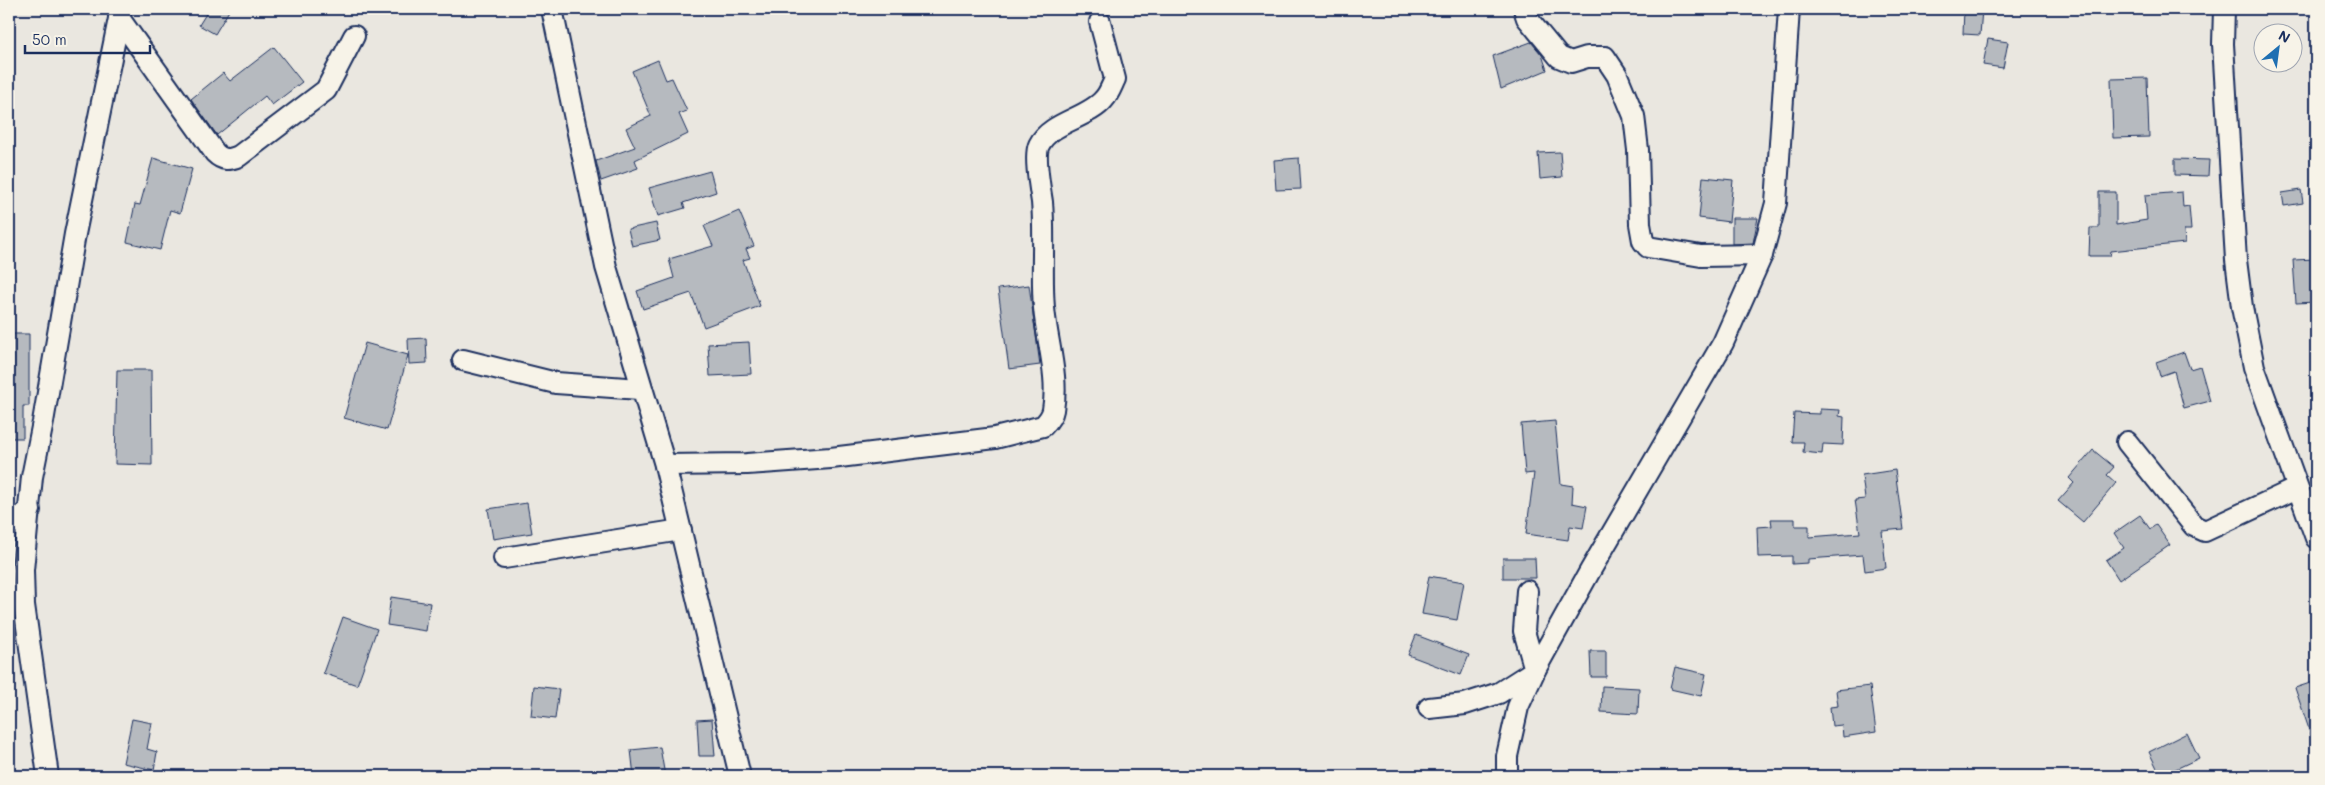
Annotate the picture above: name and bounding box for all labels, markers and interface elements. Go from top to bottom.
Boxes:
scale bar [25,22,150,54]
north arrow [2252,22,2302,72]
text: N [2275,25,2294,47]
text: 50 m [32,29,67,49]

